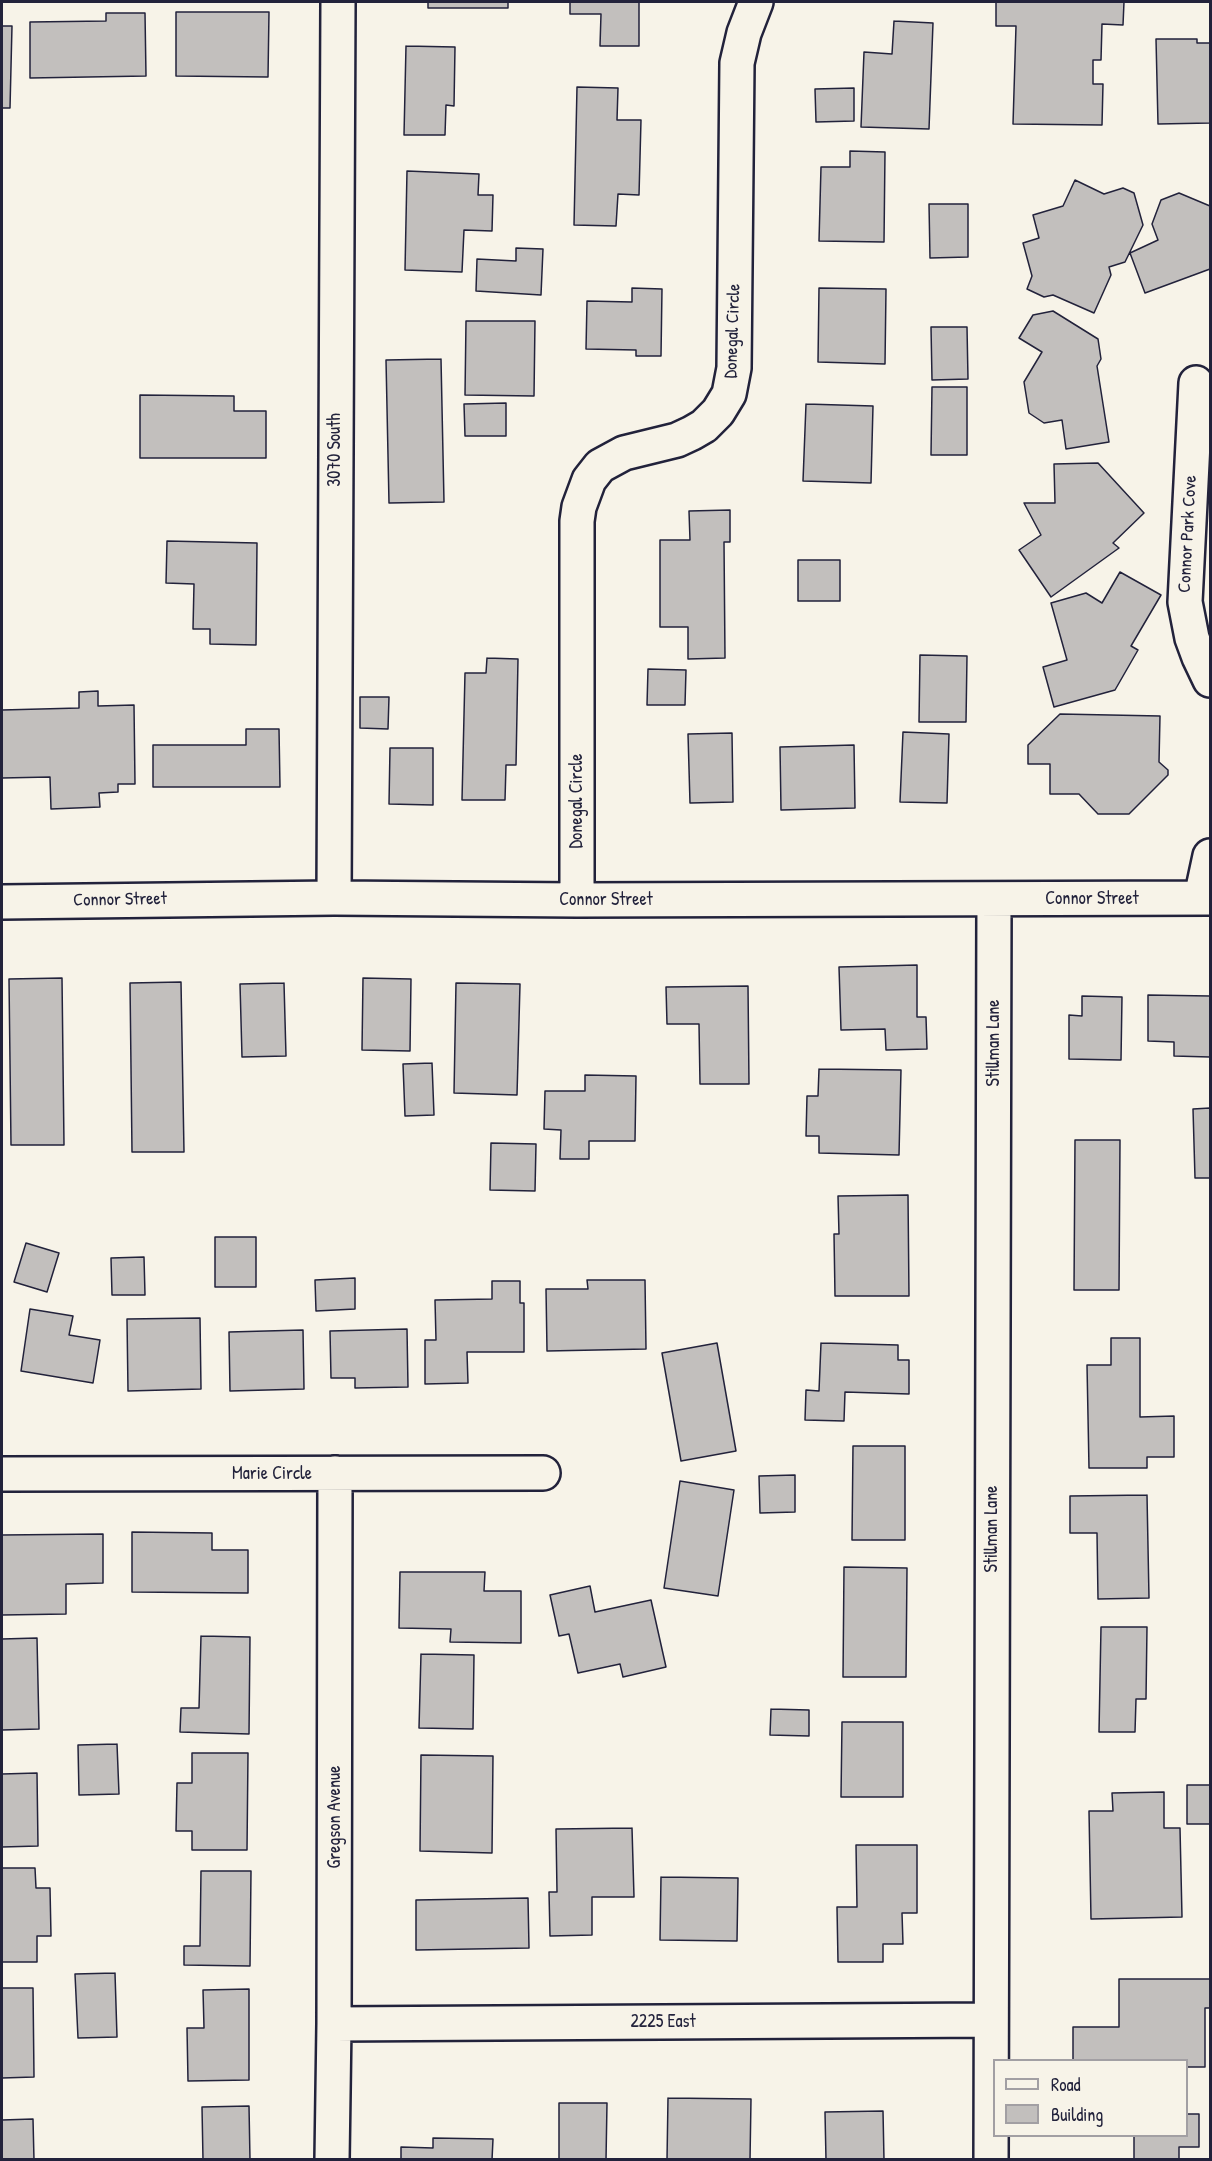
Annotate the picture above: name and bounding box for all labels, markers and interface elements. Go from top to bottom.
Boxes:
street label: Donegal Circle [721,283,745,379]
street label: 3070 South [324,413,346,487]
street label: Connor Park Cove [1174,475,1202,593]
street label: Donegal Circle [566,754,588,848]
street label: Connor Street [73,888,167,912]
street label: Connor Street [1045,888,1139,910]
street label: Connor Street [559,889,653,911]
street label: Stillman Lane [983,1000,1005,1086]
street label: Marie Circle [232,1463,312,1485]
street label: Stillman Lane [981,1486,1003,1572]
street label: Gregson Avenue [324,1766,346,1868]
street label: 2225 East [630,2011,696,2033]
legend [993,2059,1188,2137]
text: Road [1051,2072,1081,2097]
text: Building [1051,2102,1103,2127]

